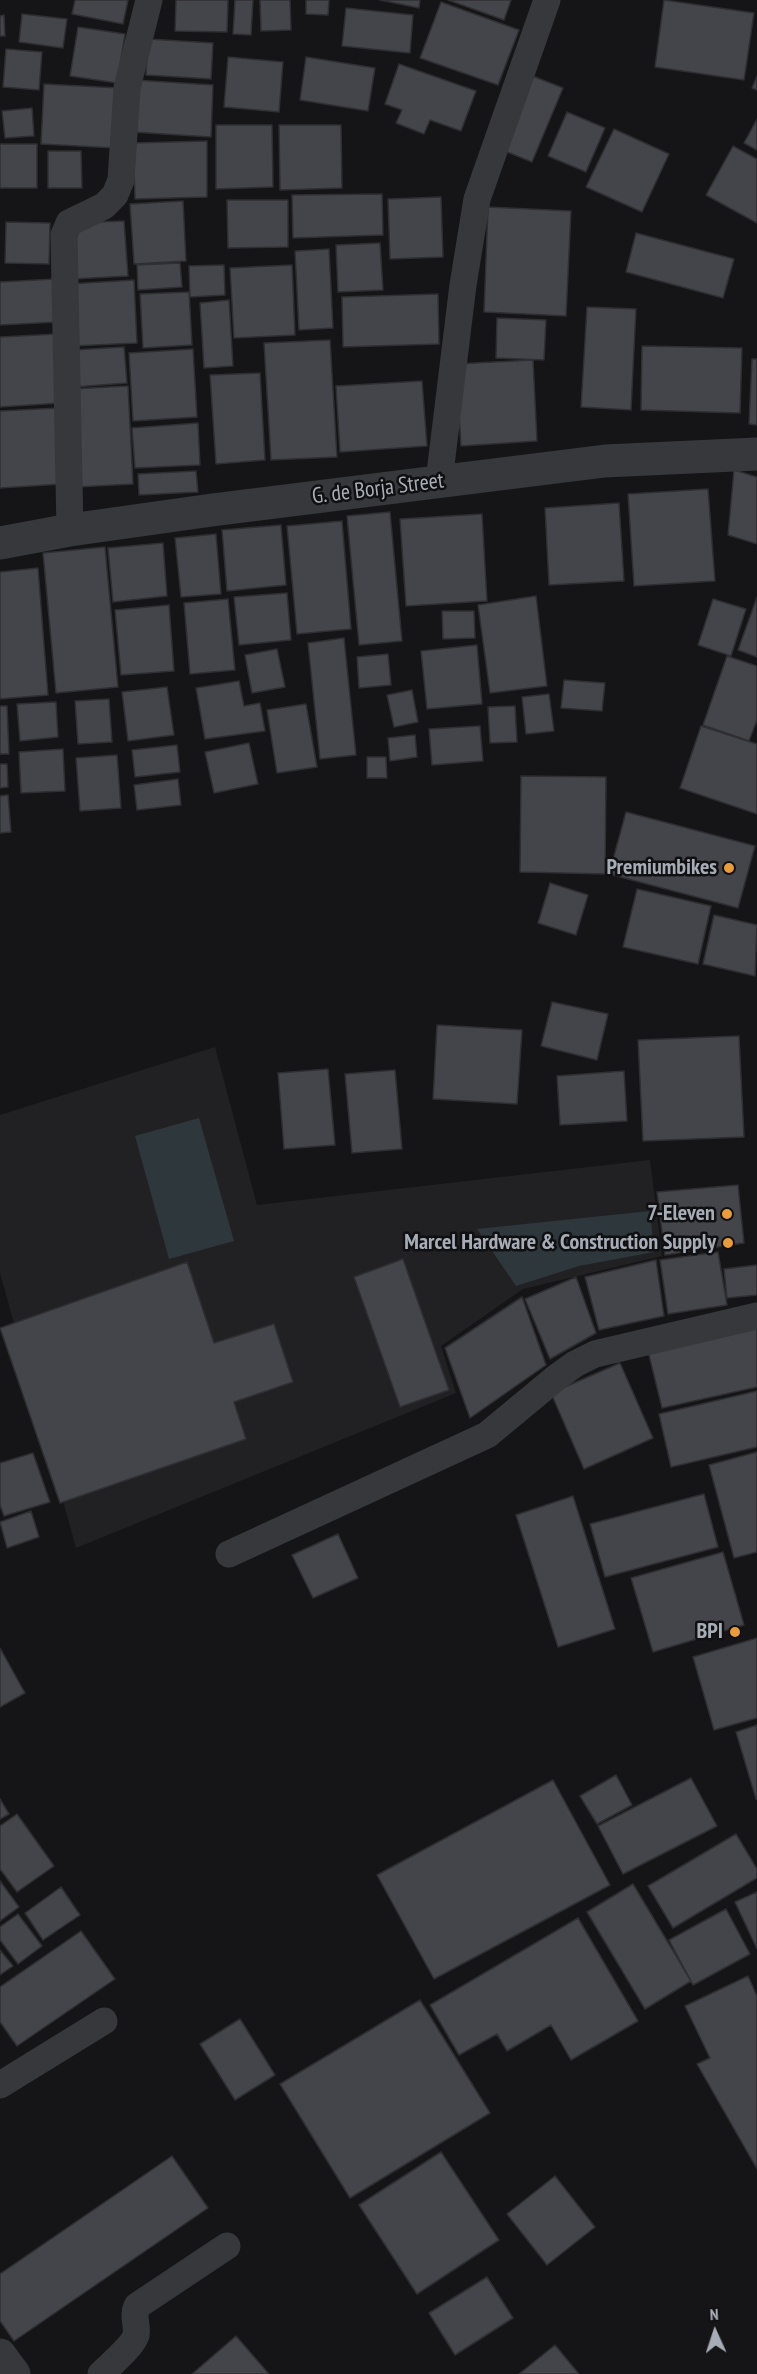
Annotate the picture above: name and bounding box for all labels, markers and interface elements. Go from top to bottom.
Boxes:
street label: G. de Borja Street [311,468,445,510]
place label: Premiumbikes [607,855,717,881]
marker: Premiumbikes [722,861,736,875]
place label: 7-Eleven [647,1201,715,1227]
marker: 7-Eleven [720,1207,734,1221]
place label: Marcel Hardware & Construction Supply [404,1230,716,1256]
marker: Marcel Hardware & Construction Supply [721,1236,735,1250]
place label: BPI [696,1619,723,1645]
marker: BPI [728,1625,742,1639]
north arrow [685,2302,745,2362]
text: N [709,2304,719,2324]

